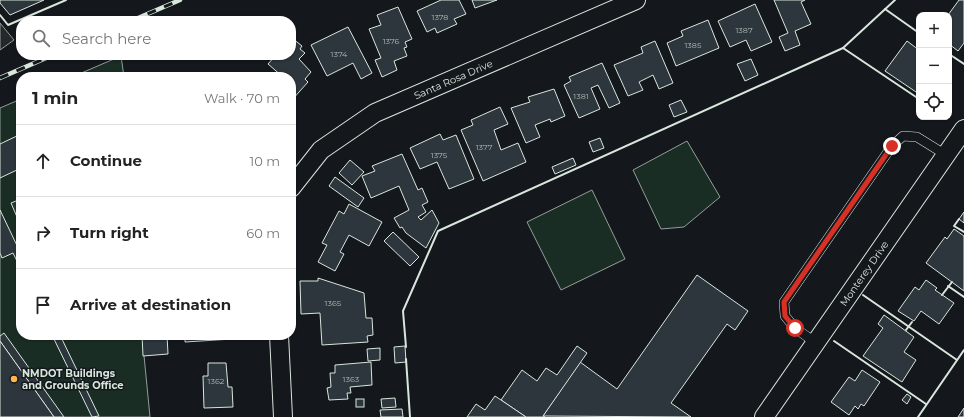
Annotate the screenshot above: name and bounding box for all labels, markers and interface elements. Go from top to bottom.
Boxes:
house number: 1378 [432,12,448,22]
map controls [916,12,952,120]
button: + [916,12,952,48]
search box [16,16,296,60]
house number: 1387 [735,25,753,35]
icon: search [30,27,52,49]
text: Search here [62,29,151,48]
house number: 1376 [383,36,399,46]
house number: 1385 [684,40,702,50]
button: − [916,48,952,84]
house number: 1374 [331,49,348,59]
street label: Santa Rosa Drive [412,57,495,102]
button: locate [916,84,952,120]
text: 1 min [32,88,78,108]
text: Walk · 70 m [204,90,280,106]
house number: 1381 [573,91,589,101]
route end [883,137,901,155]
house number: 1377 [476,142,493,152]
icon: ahead [32,150,54,172]
house number: 1375 [431,150,448,160]
text: Continue [70,151,142,170]
text: 10 m [250,153,280,169]
icon: right [32,222,54,244]
text: Turn right [70,223,149,242]
text: 60 m [246,225,280,241]
street label: Monterey Drive [837,238,891,309]
icon: arrive [32,294,54,316]
text: Arrive at destination [70,295,231,314]
house number: 1365 [325,298,342,308]
route start [786,319,804,337]
place label: NMDOT Buildings and Grounds Office [22,367,124,392]
marker: NMDOT Buildings and Grounds Office [9,374,19,384]
house number: 1363 [343,374,360,384]
house number: 1362 [208,376,225,386]

